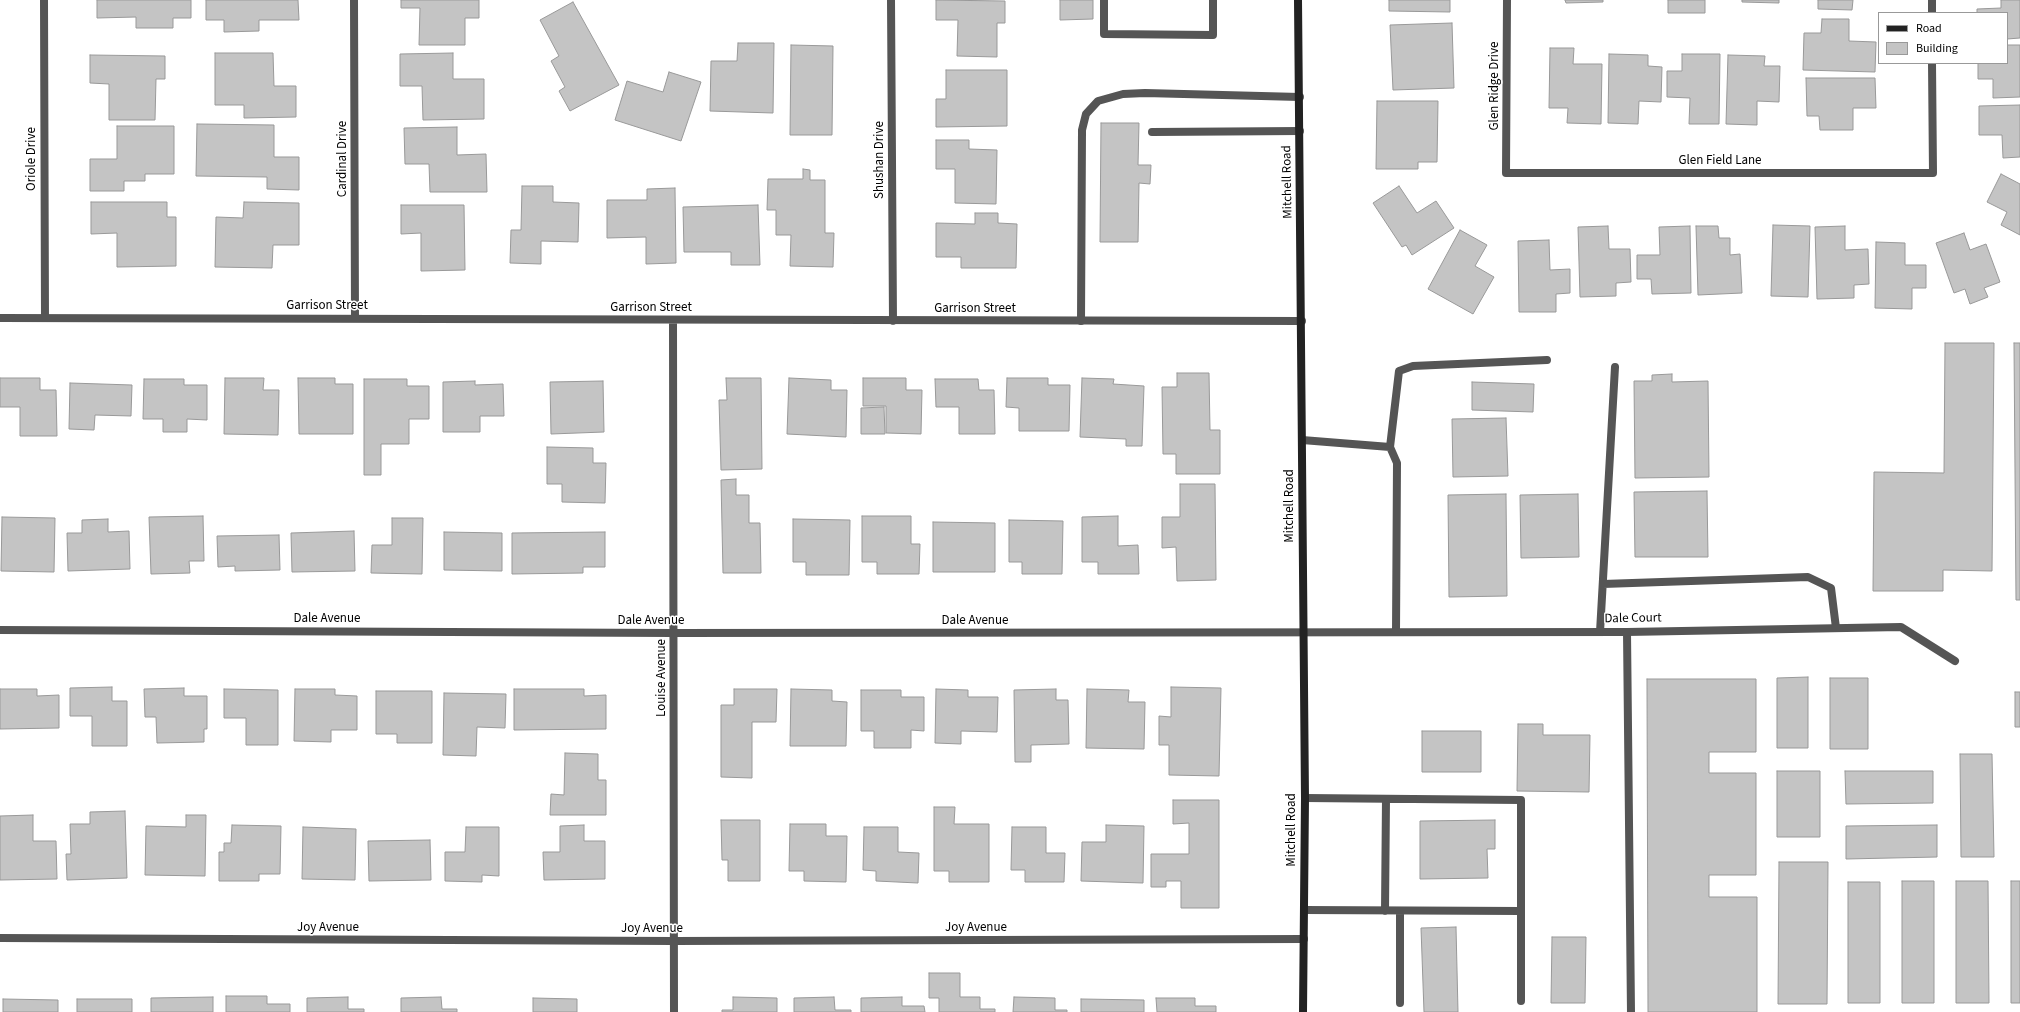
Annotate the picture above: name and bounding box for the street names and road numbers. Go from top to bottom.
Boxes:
street label: Glen Ridge Drive [1487,42,1503,130]
street label: Cardinal Drive [335,121,351,197]
street label: Shushan Drive [872,121,888,199]
street label: Oriole Drive [24,127,40,191]
street label: Mitchell Road [1280,145,1296,219]
street label: Glen Field Lane [1678,153,1762,169]
street label: Garrison Street [286,298,368,314]
street label: Garrison Street [610,300,692,316]
street label: Garrison Street [934,301,1016,317]
street label: Mitchell Road [1282,469,1298,543]
street label: Dale Avenue [294,611,360,627]
street label: Dale Court [1604,611,1662,627]
street label: Dale Avenue [618,613,684,629]
street label: Dale Avenue [942,613,1008,629]
street label: Louise Avenue [654,639,670,717]
street label: Mitchell Road [1284,793,1300,867]
street label: Joy Avenue [297,920,359,936]
street label: Joy Avenue [945,920,1007,936]
street label: Joy Avenue [621,921,683,937]

